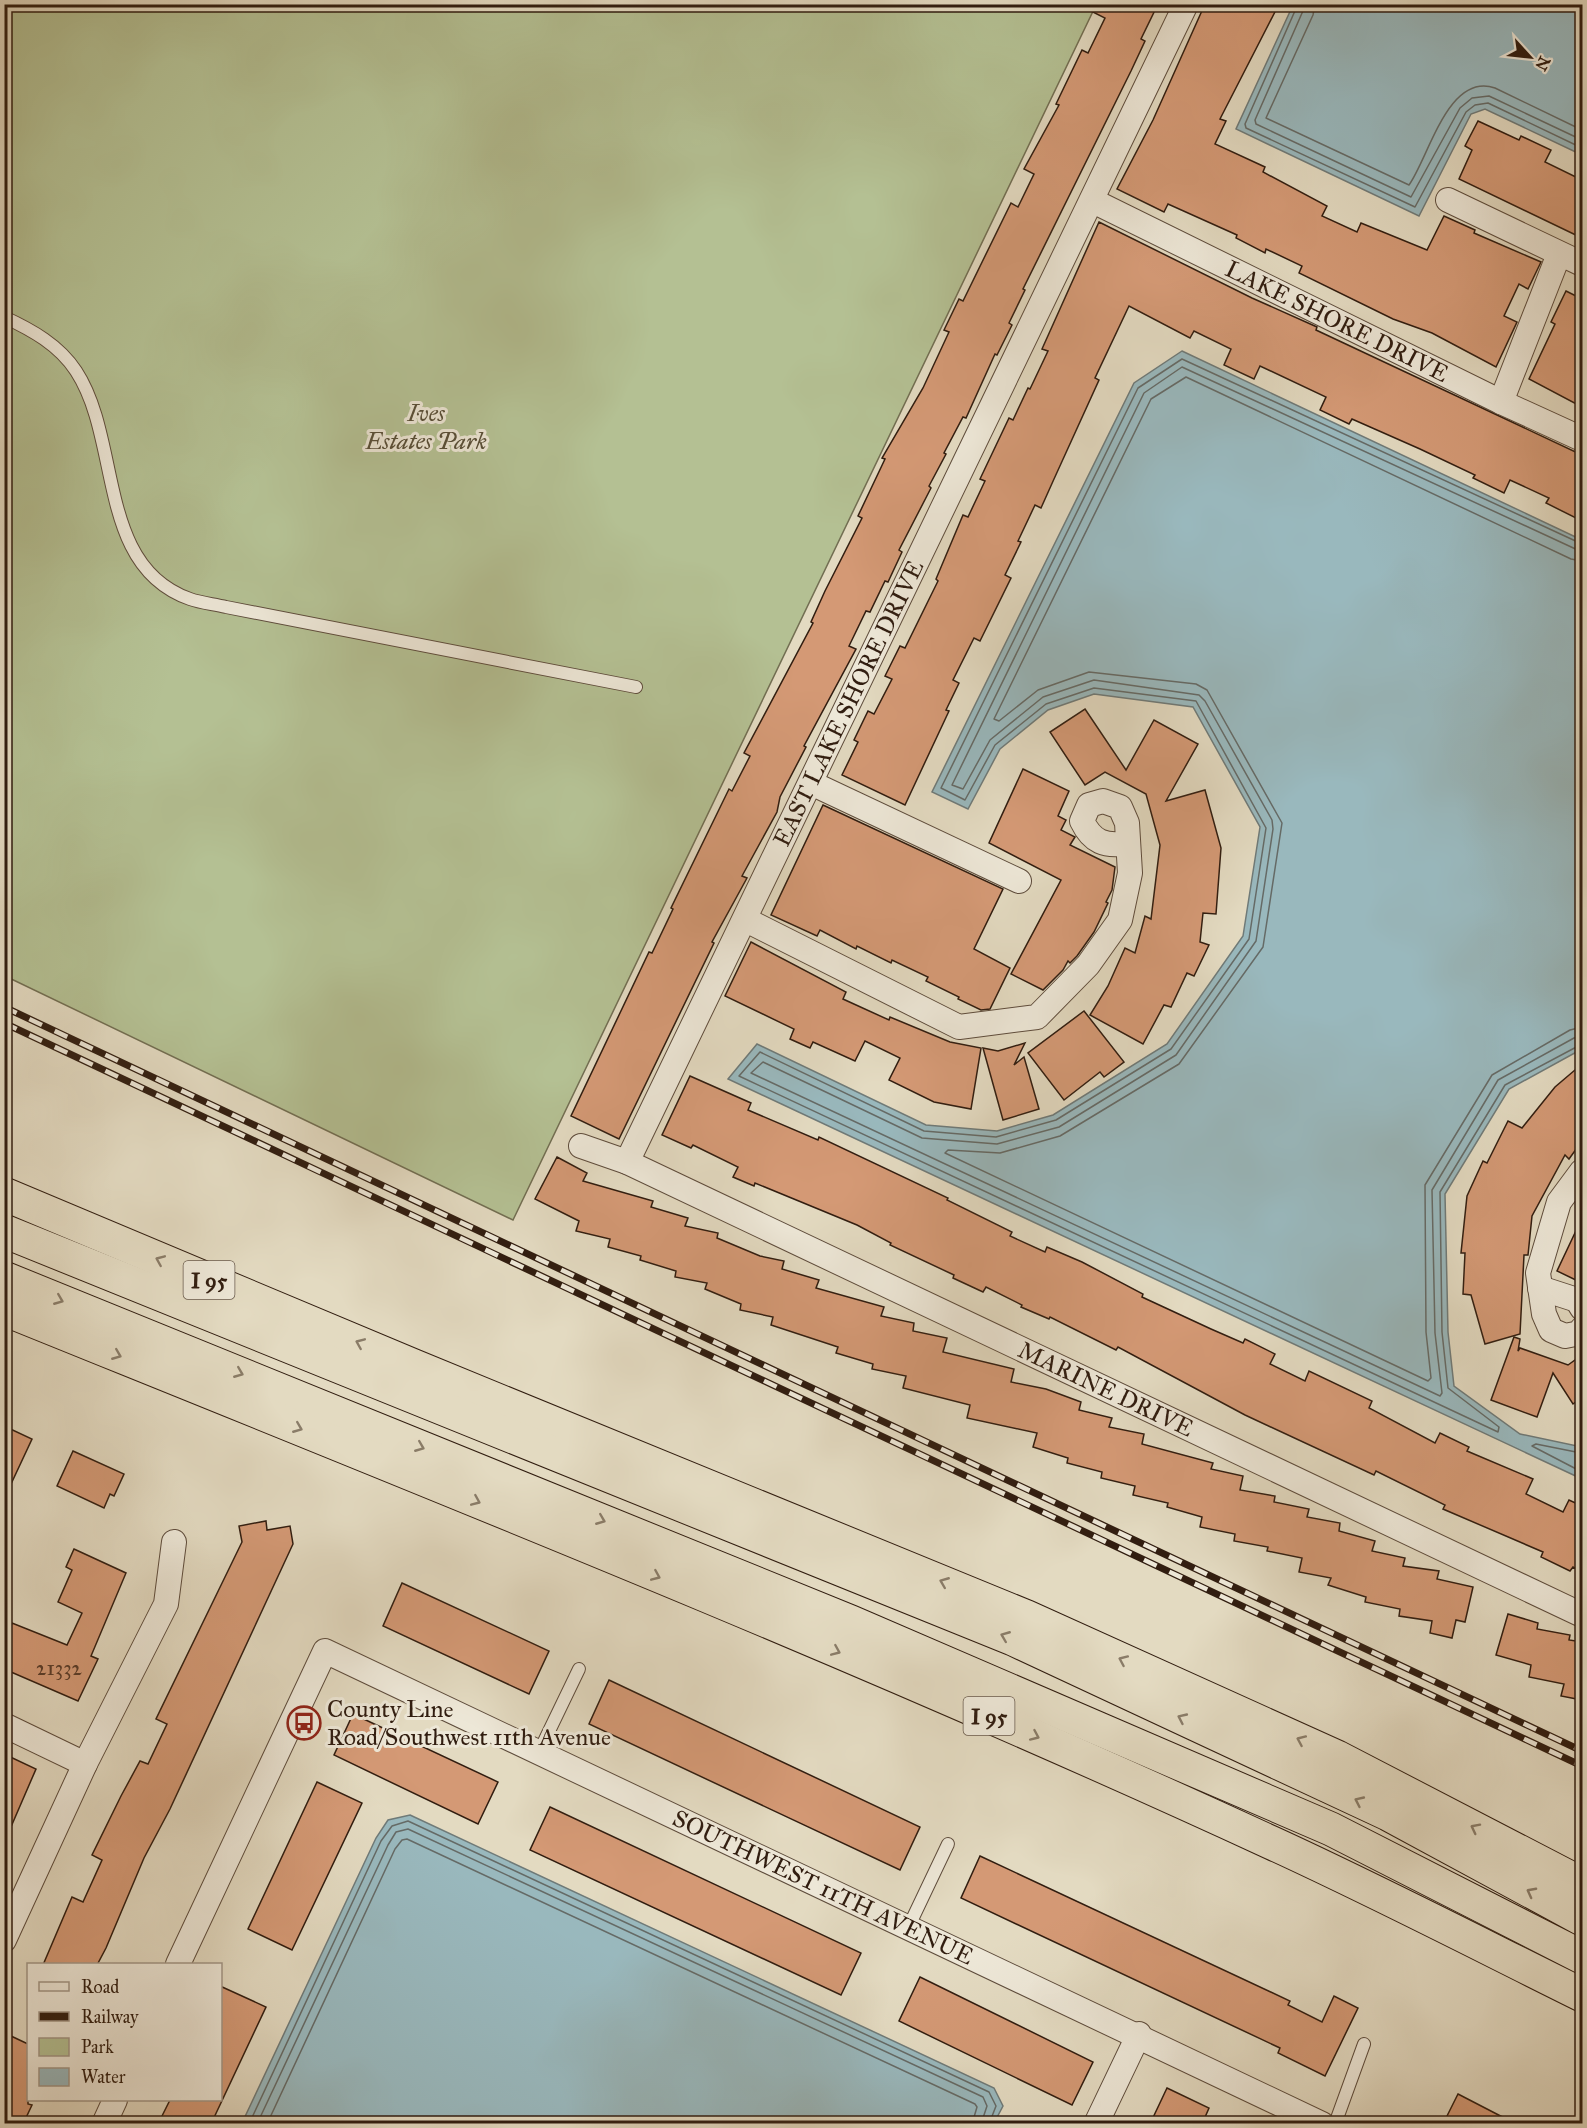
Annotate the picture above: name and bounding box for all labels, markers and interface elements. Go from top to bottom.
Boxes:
north arrow [1500,27,1560,87]
text: N [1531,53,1554,74]
street label: LAKE SHORE DRIVE [1220,254,1454,389]
park label: Ives Estates Park [364,398,487,456]
street label: EAST LAKE SHORE DRIVE [767,555,930,851]
one-way arrow [156,1255,167,1267]
road number: I 95 [184,1261,234,1299]
one-way arrow [52,1293,63,1305]
street label: MARINE DRIVE [1013,1335,1198,1444]
one-way arrow [355,1338,366,1350]
one-way arrow [111,1348,122,1360]
one-way arrow [234,1366,244,1379]
one-way arrow [292,1421,303,1433]
one-way arrow [414,1440,425,1452]
one-way arrow [470,1494,481,1506]
one-way arrow [594,1513,605,1525]
one-way arrow [650,1569,661,1581]
one-way arrow [939,1577,950,1589]
one-way arrow [1000,1631,1011,1643]
one-way arrow [830,1644,841,1656]
house number: 21332 [36,1655,83,1681]
one-way arrow [1118,1655,1129,1667]
place label: County Line Road/Southwest 11th Avenue [327,1694,611,1752]
road number: I 95 [964,1697,1014,1735]
bus stop icon: County Line Road/Southwest 11th Avenue [286,1705,322,1741]
one-way arrow [1177,1714,1188,1726]
one-way arrow [1028,1729,1039,1741]
one-way arrow [1296,1736,1307,1748]
one-way arrow [1354,1796,1365,1808]
street label: SOUTHWEST 11TH AVENUE [668,1803,978,1971]
one-way arrow [1470,1824,1481,1835]
one-way arrow [1527,1888,1537,1899]
legend [27,1963,222,2101]
text: Road [81,1976,119,1998]
text: Railway [81,2006,139,2028]
text: Park [81,2036,114,2058]
text: Water [81,2066,126,2088]

